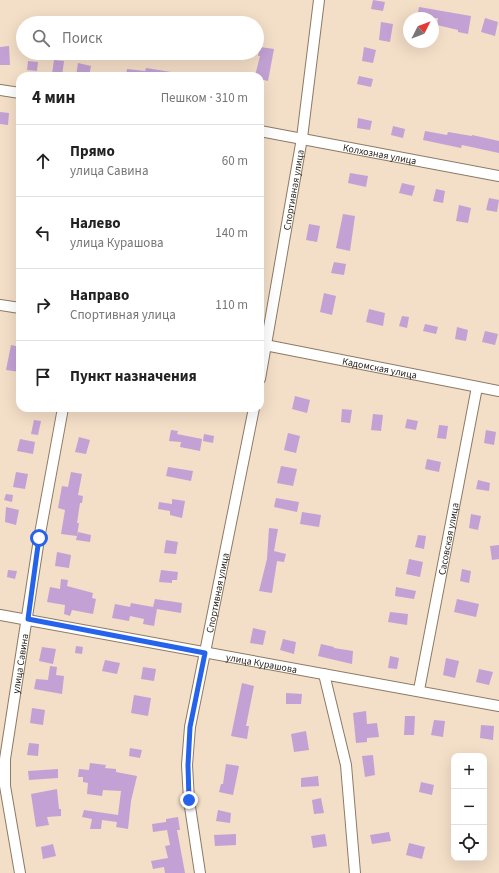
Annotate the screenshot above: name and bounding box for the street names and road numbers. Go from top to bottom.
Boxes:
street label: Колхозная улица [342,141,418,168]
street label: Спортивная улица [280,149,308,231]
street label: Кадомская улица [341,354,418,383]
street label: Сасовская улица [435,502,463,576]
street label: Спортивная улица [203,552,233,634]
street label: улица Савина [9,633,32,695]
street label: улица Курашова [225,650,298,677]

